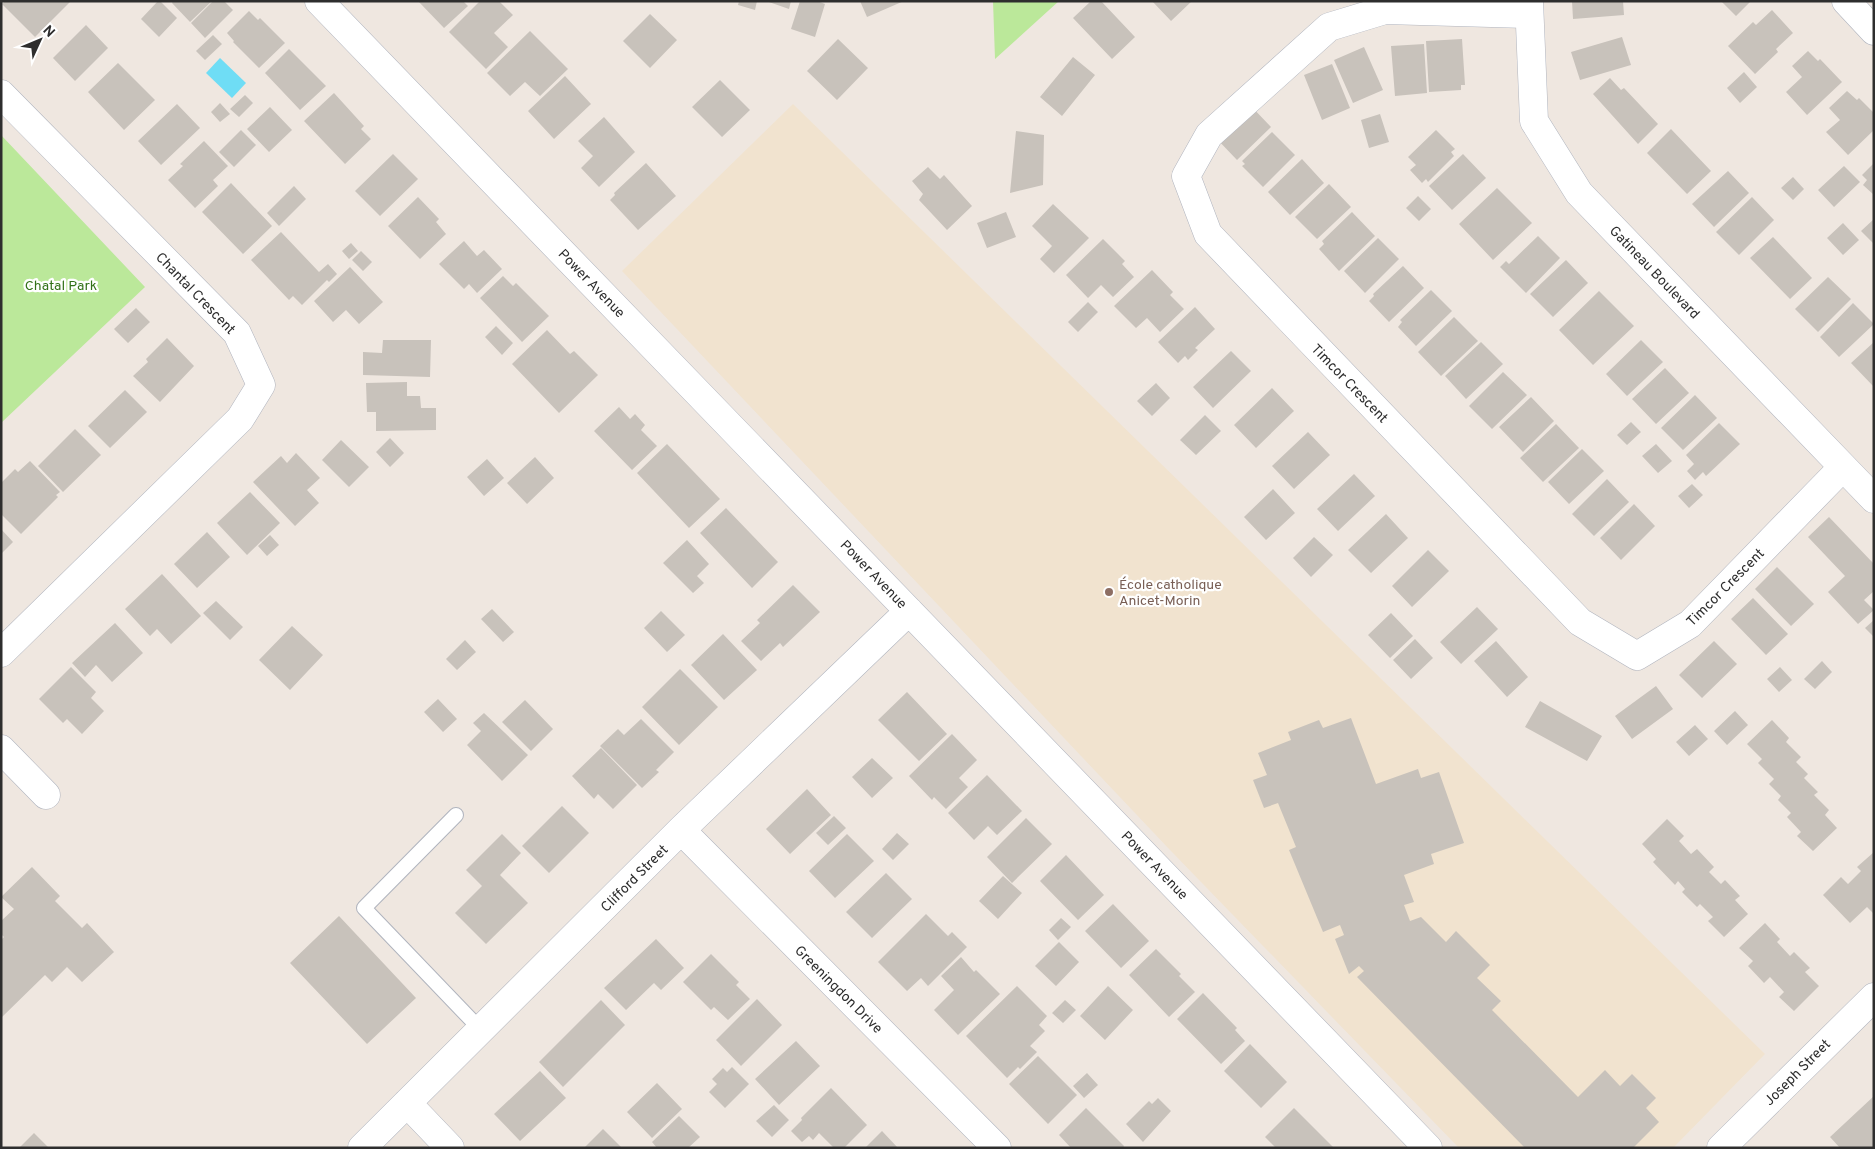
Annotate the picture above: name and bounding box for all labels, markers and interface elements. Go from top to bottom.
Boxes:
north arrow [15,15,65,65]
text: N [39,22,58,42]
street label: Gatineau Boulevard [1605,223,1703,323]
street label: Power Avenue [554,246,628,322]
street label: Chantal Crescent [151,250,238,339]
park label: Chatal Park [25,278,97,295]
street label: Timcor Crescent [1307,341,1391,427]
street label: Power Avenue [836,537,910,613]
street label: Timcor Crescent [1684,546,1769,631]
place label: École catholique Anicet-Morin [1119,576,1222,610]
marker: École catholique Anicet-Morin [1103,586,1115,598]
street label: Power Avenue [1117,828,1191,904]
street label: Clifford Street [598,842,672,916]
street label: Greeningdon Drive [790,943,885,1038]
street label: Joseph Street [1761,1036,1835,1110]

